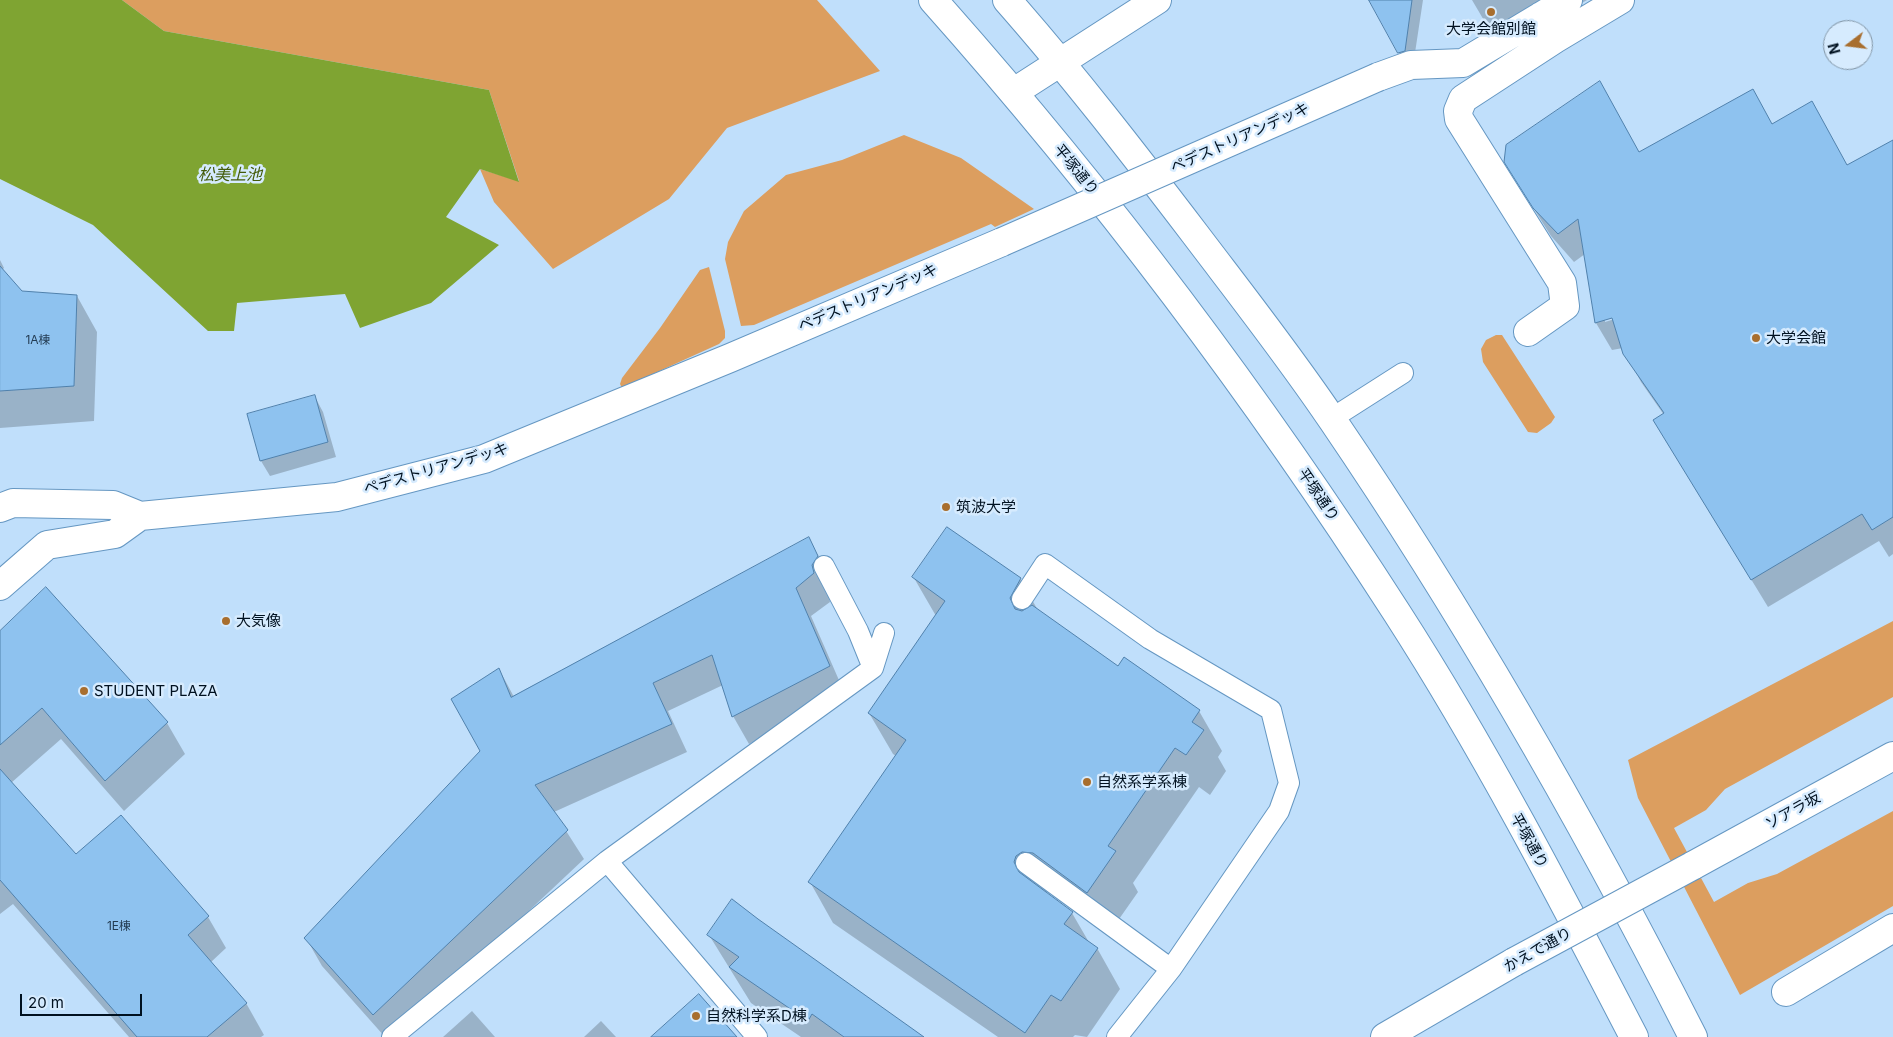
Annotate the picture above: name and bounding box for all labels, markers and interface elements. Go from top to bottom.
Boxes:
marker: 大学会館別館 [1485,6,1497,18]
place label: 大学会館別館 [1446,20,1536,38]
north arrow [1823,20,1873,70]
text: N [1824,41,1844,56]
street label: ペデストリアンデッキ [1168,99,1312,177]
street label: 平塚通り [1050,141,1102,199]
water label: 松美上池 [198,165,262,185]
street label: ペデストリアンデッキ [795,260,941,336]
place label: 大学会館 [1766,329,1826,347]
marker: 大学会館 [1750,332,1762,344]
house number: 1A棟 [25,333,51,347]
street label: ペデストリアンデッキ [361,440,511,498]
street label: 平塚通り [1294,465,1342,525]
place label: 筑波大学 [956,498,1016,516]
marker: 筑波大学 [940,501,952,513]
place label: 大気像 [236,612,281,630]
marker: 大気像 [220,615,232,627]
place label: STUDENT PLAZA [94,682,218,700]
marker: STUDENT PLAZA [78,685,90,697]
place label: 自然系学系棟 [1097,773,1187,791]
marker: 自然系学系棟 [1081,776,1093,788]
street label: ソアラ坂 [1762,789,1824,833]
street label: 平塚通り [1507,810,1551,872]
house number: 1E棟 [107,919,131,933]
street label: かえで通り [1501,924,1575,976]
scale bar [22,984,145,1016]
text: 20 m [28,993,64,1012]
place label: 自然科学系D棟 [706,1007,807,1025]
marker: 自然科学系D棟 [690,1010,702,1022]

